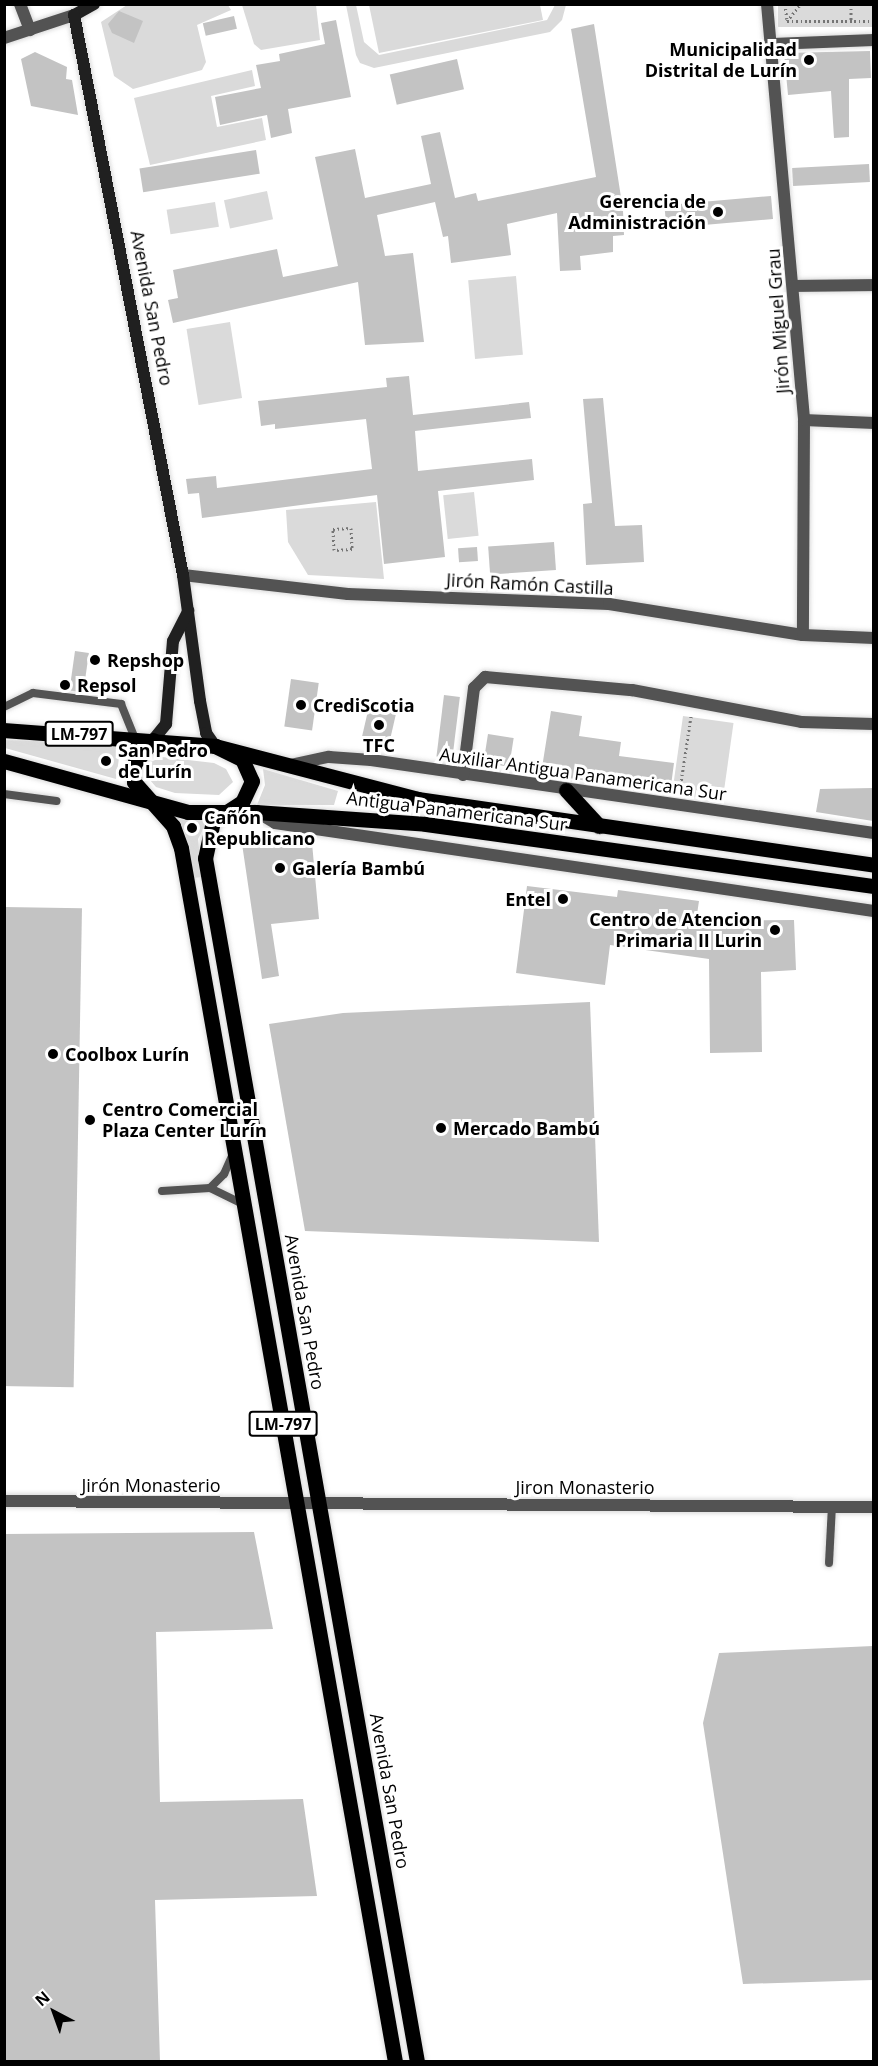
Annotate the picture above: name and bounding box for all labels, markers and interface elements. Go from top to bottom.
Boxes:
place label: Municipalidad Distrital de Lurín [645,39,797,82]
marker: Municipalidad Distrital de Lurín [802,53,816,67]
place label: Gerencia de Administración [568,191,706,234]
marker: Gerencia de Administración [711,205,725,219]
street label: Avenida San Pedro [126,229,178,387]
street label: Jirón Miguel Grau [762,248,794,394]
street label: Jirón Ramón Castilla [446,569,614,599]
place label: Repshop [107,649,184,671]
marker: Repshop [88,653,102,667]
place label: Repsol [77,674,136,696]
marker: Repsol [58,678,72,692]
place label: CrediScotia [313,694,415,716]
marker: CrediScotia [294,698,308,712]
marker: TFC [372,718,386,732]
road number: LM-797 [44,721,113,747]
place label: TFC [363,734,395,756]
place label: San Pedro de Lurín [118,740,208,783]
street label: Auxiliar Antigua Panamericana Sur [438,743,728,805]
marker: San Pedro de Lurín [99,754,113,768]
street label: Antigua Panamericana Sur [346,787,568,835]
place label: Cañón Republicano [204,807,315,850]
marker: Cañón Republicano [185,821,199,835]
place label: Galería Bambú [292,857,425,879]
marker: Galería Bambú [273,861,287,875]
place label: Entel [505,888,551,910]
marker: Entel [556,892,570,906]
place label: Centro de Atencion Primaria II Lurin [589,909,762,952]
marker: Centro de Atencion Primaria II Lurin [766,921,784,939]
place label: Coolbox Lurín [65,1043,189,1065]
marker: Coolbox Lurín [46,1047,60,1061]
place label: Centro Comercial Plaza Center Lurín [102,1099,267,1142]
marker: Centro Comercial Plaza Center Lurín [83,1113,97,1127]
place label: Mercado Bambú [453,1117,600,1139]
marker: Mercado Bambú [434,1121,448,1135]
street label: Avenida San Pedro [281,1233,329,1391]
road number: LM-797 [248,1411,318,1437]
street label: Jirón Monasterio [81,1474,221,1496]
street label: Jiron Monasterio [515,1476,655,1498]
street label: Avenida San Pedro [366,1712,414,1870]
north arrow [24,1982,84,2042]
text: N [30,1986,54,2011]

